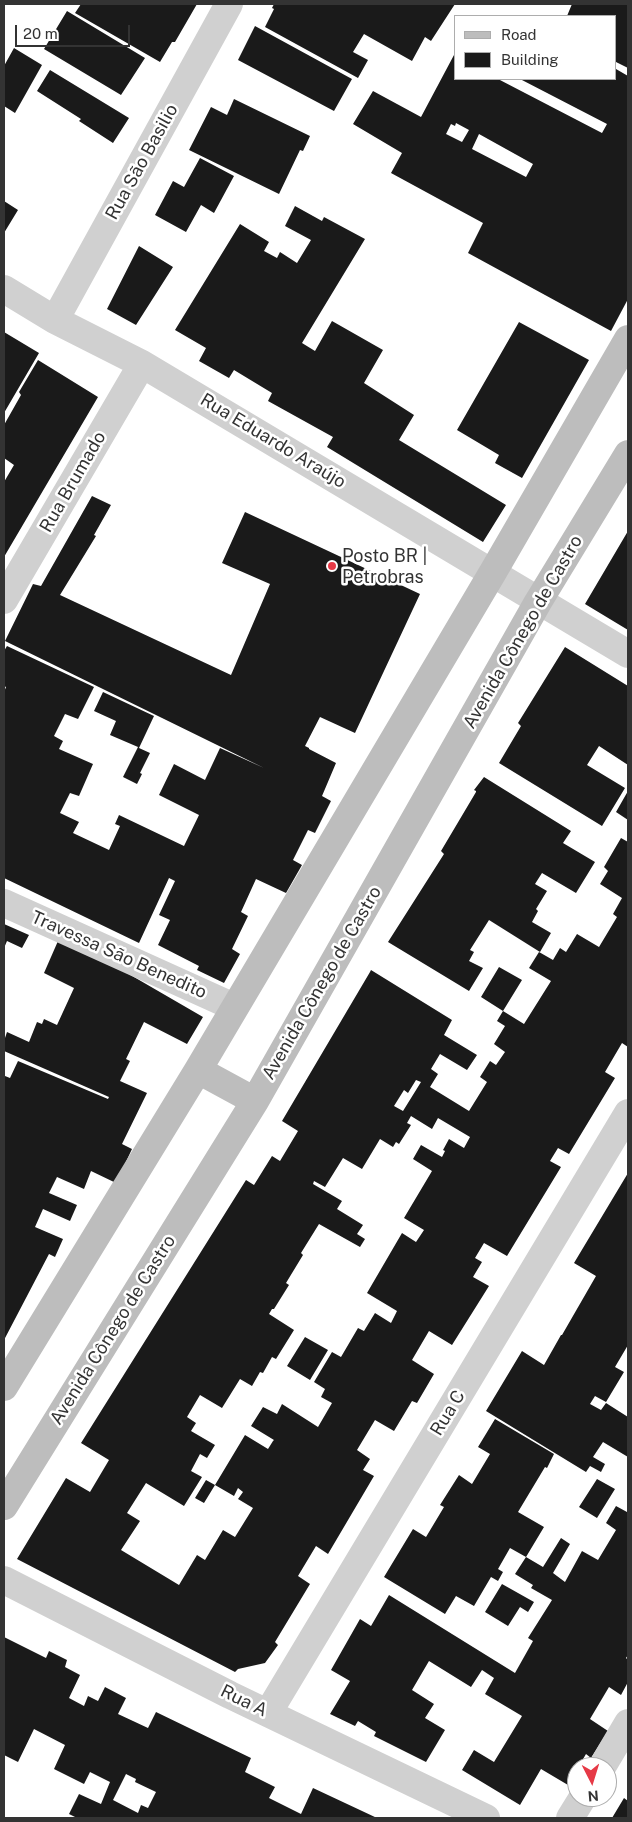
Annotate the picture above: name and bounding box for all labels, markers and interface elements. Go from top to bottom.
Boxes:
scale bar [18,15,132,47]
legend [454,15,617,80]
text: 20 m [23,25,58,42]
text: Road [501,26,537,43]
text: Building [501,51,559,68]
street label: Rua São Basilio [101,100,183,224]
street label: Rua Eduardo Araújo [196,389,350,493]
street label: Rua Brumado [35,428,111,536]
street label: Avenida Cônego de Castro [459,531,587,733]
place label: Posto BR | Petrobras [342,545,427,588]
marker: Posto BR | Petrobras [326,560,338,572]
street label: Avenida Cônego de Castro [258,882,386,1084]
street label: Travessa São Benedito [28,907,210,1003]
street label: Avenida Cônego de Castro [46,1231,180,1429]
street label: Rua C [426,1386,470,1440]
street label: Rua A [217,1680,271,1722]
north arrow [567,1757,617,1807]
text: N [587,1787,599,1804]

